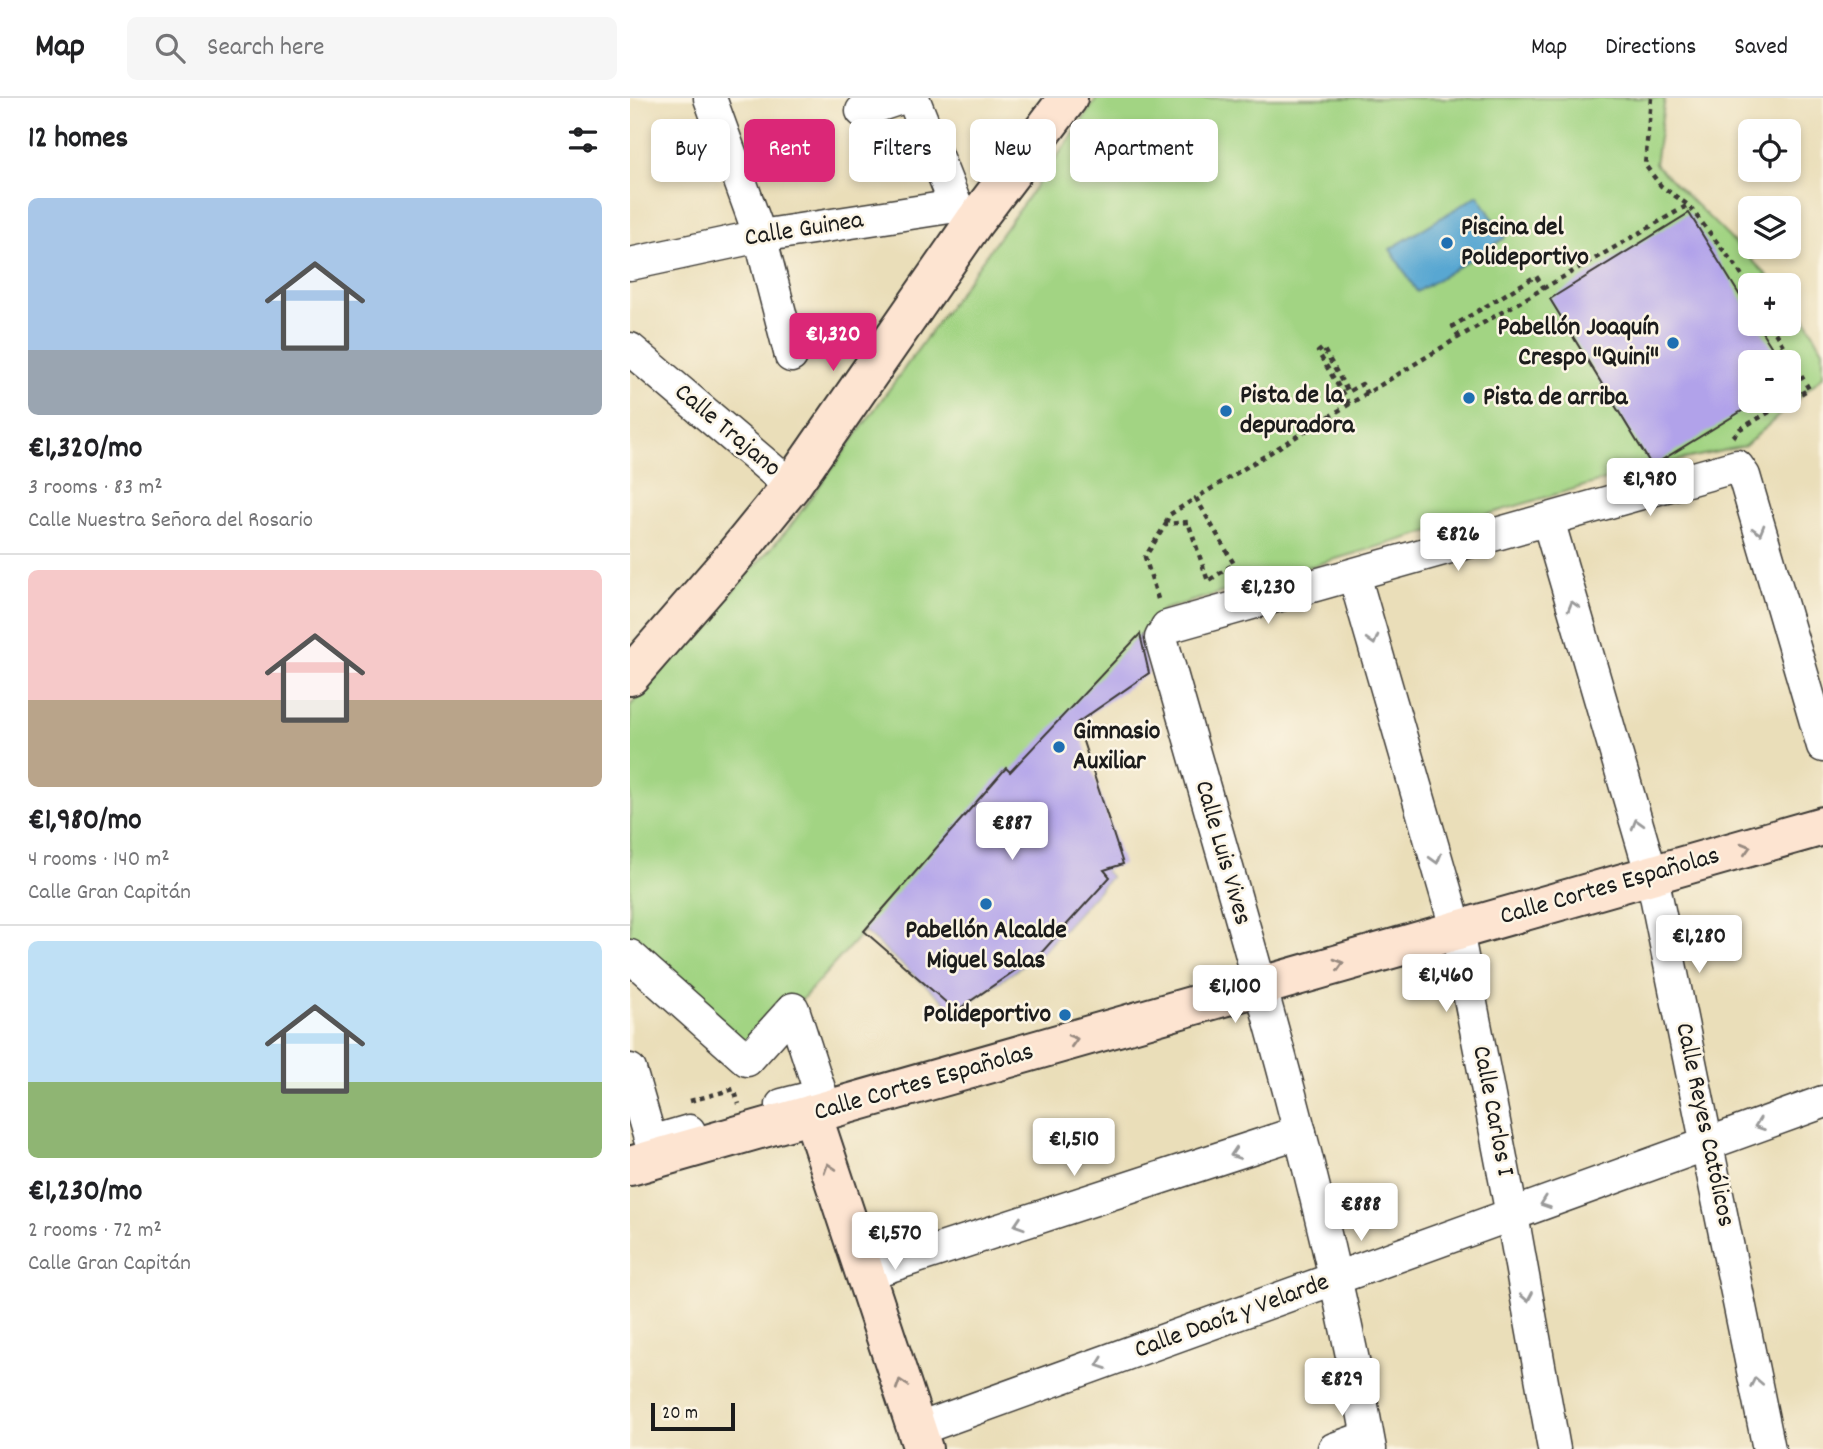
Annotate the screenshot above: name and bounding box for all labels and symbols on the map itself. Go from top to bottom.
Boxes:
street label: Calle Guinea [742,202,867,258]
place label: Piscina del Polideportivo [1461,210,1589,277]
marker: Piscina del Polideportivo [1439,235,1455,251]
place label: Pabellón Joaquín Crespo "Quini" [1498,310,1659,377]
pin: €1,320 [776,314,890,373]
marker: Pabellón Joaquín Crespo "Quini" [1665,335,1681,351]
street label: Calle Trajano [665,375,789,487]
place label: Pista de la depuradora [1240,378,1355,445]
place label: Pista de arriba [1483,380,1628,417]
marker: Pista de arriba [1461,390,1477,406]
marker: Pista de la depuradora [1218,403,1234,419]
pin: €1,980 [1593,458,1707,518]
pin: €826 [1417,514,1499,573]
one-way arrow [1751,523,1766,535]
pin: €1,230 [1211,566,1325,626]
one-way arrow [1567,600,1582,612]
one-way arrow [1365,634,1379,646]
place label: Gimnasio Auxiliar [1073,714,1161,781]
marker: Gimnasio Auxiliar [1051,739,1067,755]
street label: Calle Luis Vives [1184,776,1260,930]
pin: €887 [971,802,1053,862]
one-way arrow [1630,819,1645,831]
street label: Calle Cortes Españolas [1496,838,1724,936]
one-way arrow [1740,842,1752,857]
one-way arrow [1427,853,1442,865]
marker: Pabellón Alcalde Miguel Salas [978,896,994,912]
place label: Pabellón Alcalde Miguel Salas [905,913,1067,980]
pin: €1,280 [1642,916,1756,975]
pin: €1,460 [1389,954,1503,1014]
one-way arrow [1332,958,1344,973]
pin: €1,100 [1178,965,1292,1025]
place label: Polideportivo [923,997,1051,1034]
marker: Polideportivo [1057,1007,1073,1023]
street label: Calle Reyes Católicos [1664,1019,1744,1231]
street label: Calle Cortes Españolas [810,1034,1038,1132]
one-way arrow [1067,1034,1079,1049]
street label: Calle Carlos I [1461,1043,1523,1179]
one-way arrow [1753,1117,1765,1131]
pin: €1,510 [1017,1118,1131,1178]
one-way arrow [1230,1145,1242,1160]
one-way arrow [823,1163,838,1175]
pin: €888 [1320,1184,1402,1243]
one-way arrow [1540,1195,1552,1209]
pin: €1,570 [838,1212,952,1272]
one-way arrow [1013,1216,1026,1230]
street label: Calle Daoíz y Velarde [1129,1265,1335,1369]
one-way arrow [1519,1291,1534,1303]
one-way arrow [1095,1356,1107,1370]
pin: €829 [1301,1358,1383,1418]
one-way arrow [1749,1376,1764,1388]
one-way arrow [895,1379,909,1391]
scale bar [651,1400,735,1432]

